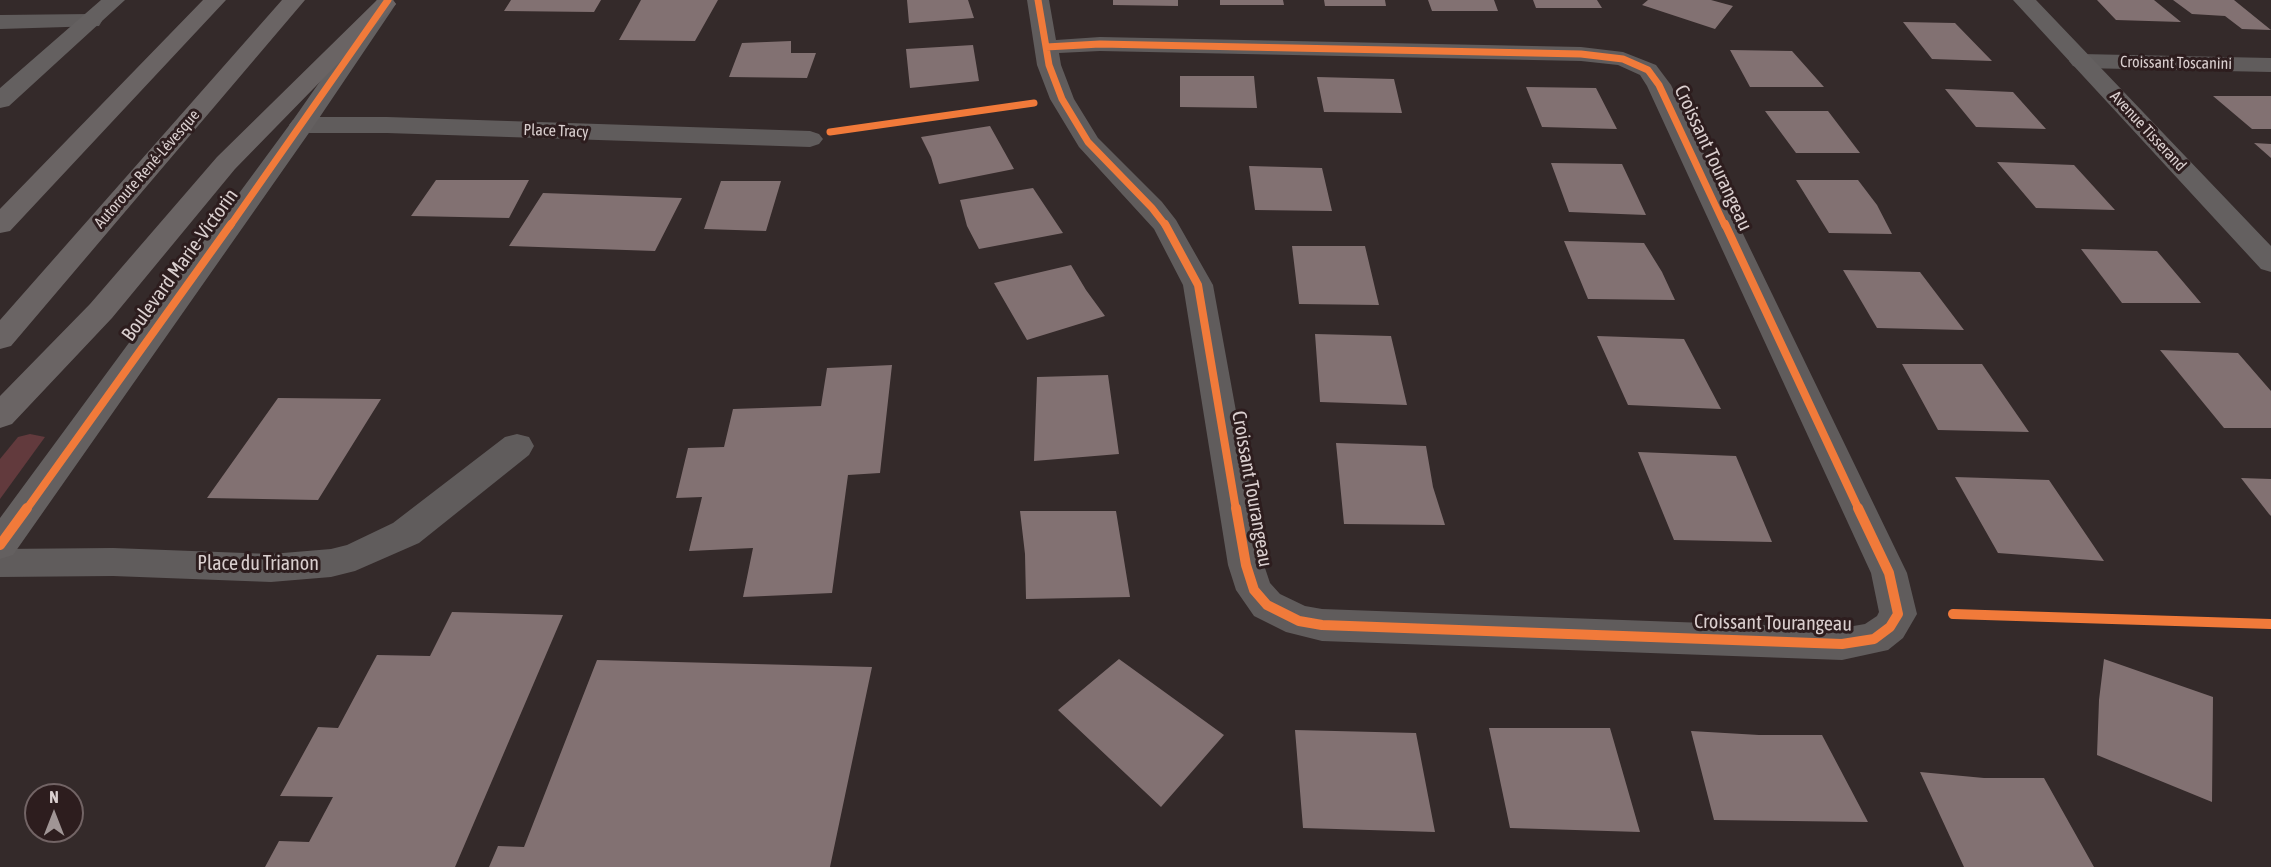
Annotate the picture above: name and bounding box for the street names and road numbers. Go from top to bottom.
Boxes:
street label: Croissant Toscanini [2120,52,2232,74]
street label: Croissant Tourangeau [1669,81,1757,235]
street label: Avenue Tisserand [2106,87,2190,175]
street label: Autoroute René-Lévesque [90,106,204,232]
street label: Place Tracy [523,120,589,142]
street label: Boulevard Marie-Victorin [117,184,243,346]
street label: Croissant Tourangeau [1226,409,1278,569]
street label: Place du Trianon [197,552,319,576]
street label: Croissant Tourangeau [1694,610,1852,636]

